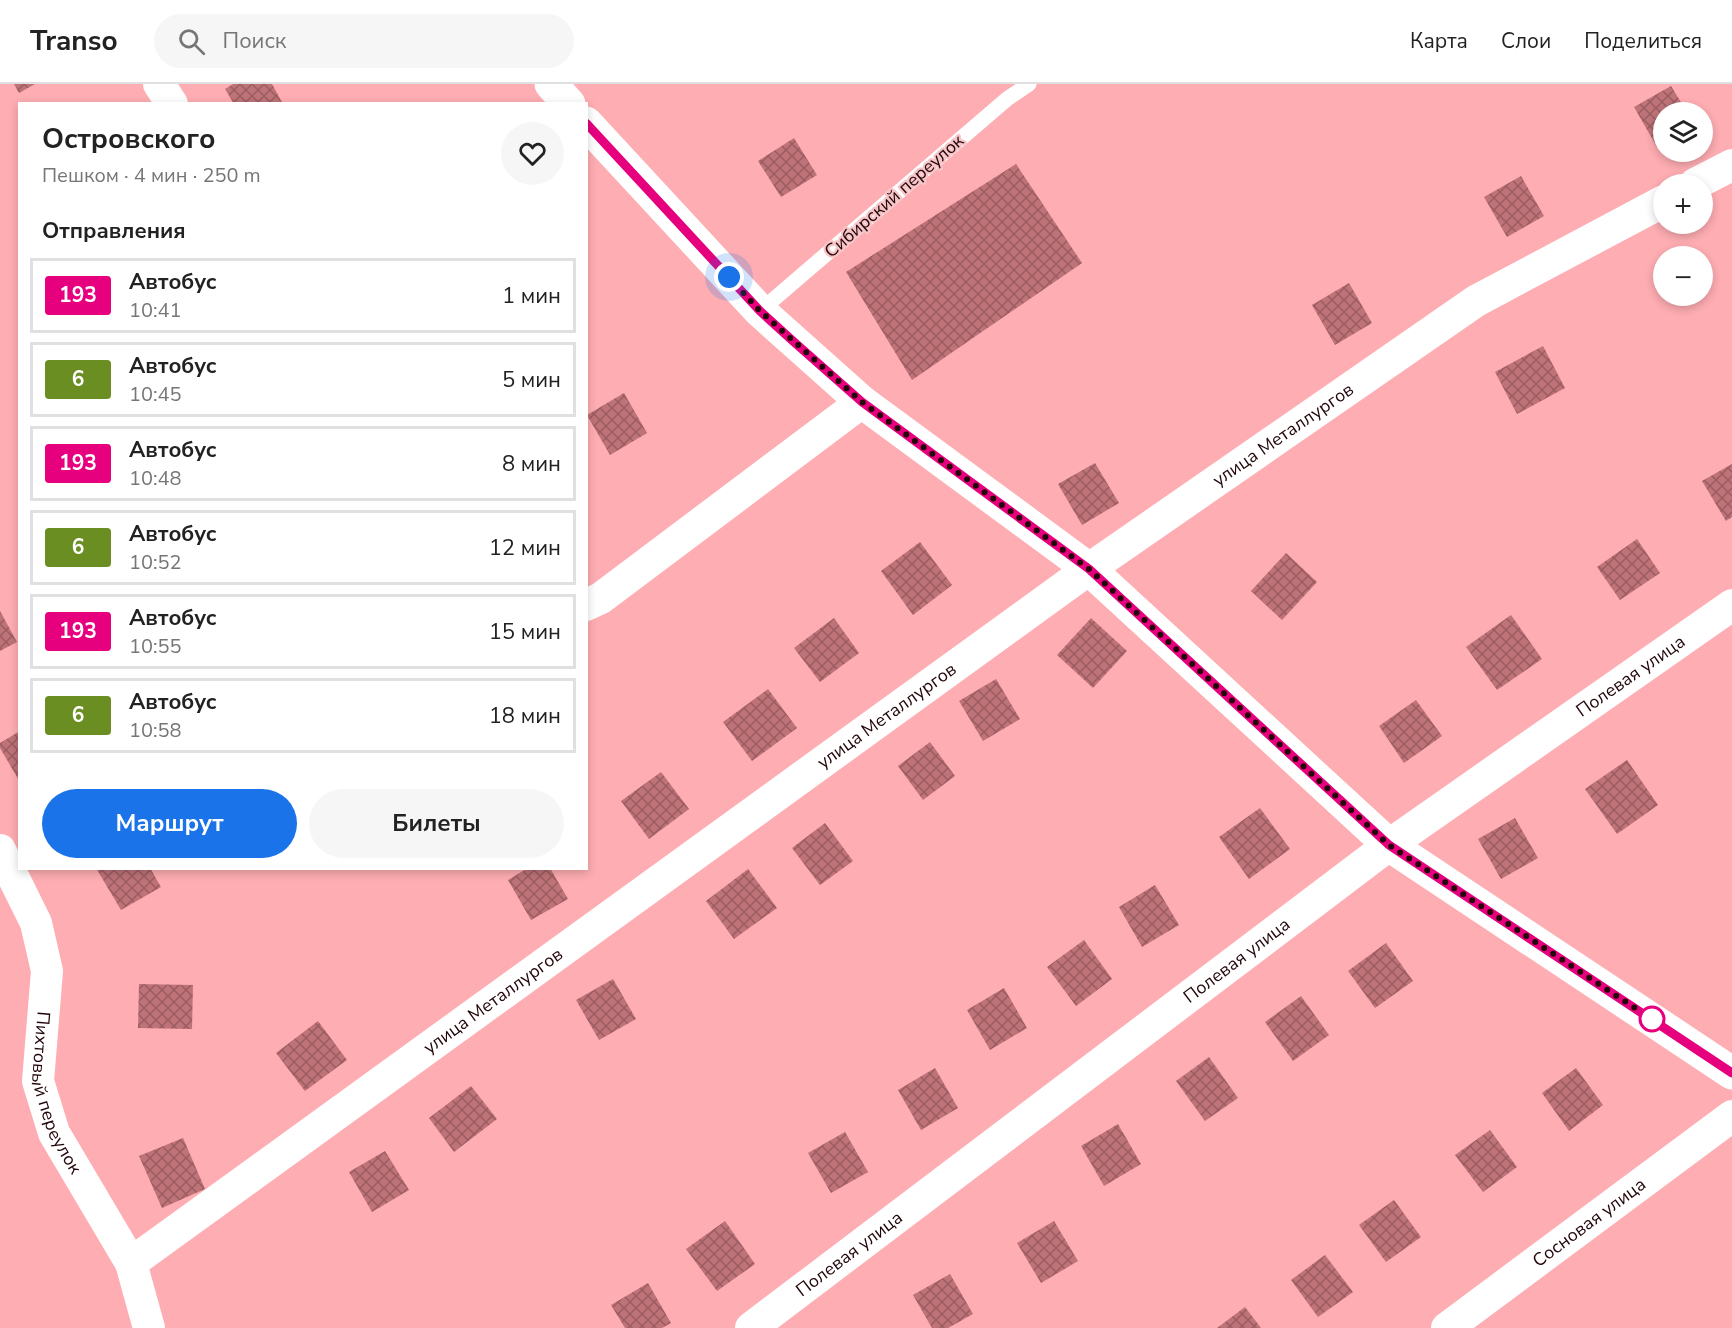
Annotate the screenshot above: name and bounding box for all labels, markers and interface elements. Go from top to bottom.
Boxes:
search box [154,14,574,68]
text: Transo [30,22,118,60]
icon: search [175,25,208,58]
text: Поиск [223,26,286,56]
text: Карта [1410,27,1468,55]
text: Слои [1501,27,1551,55]
text: Поделиться [1584,27,1702,55]
map controls [1653,102,1713,306]
button: layers [1653,102,1713,162]
text: Островского [42,120,216,158]
button: heart [501,122,564,185]
street label: Сибирский переулок [819,129,969,263]
text: Пешком · 4 мин · 250 m [42,162,261,189]
button: + [1653,174,1713,234]
text: Отправления [42,216,186,246]
button: − [1653,246,1713,306]
your location [714,262,744,292]
text: Автобус [129,267,217,297]
text: 193 [59,281,97,309]
text: 1 мин [502,281,561,311]
text: 10:41 [129,297,182,324]
text: Автобус [129,351,217,381]
text: 6 [72,365,84,393]
text: 5 мин [502,365,561,395]
street label: улица Металлургов [1208,377,1358,492]
text: 10:45 [129,381,182,408]
text: Автобус [129,435,217,465]
text: 193 [59,449,97,477]
text: 8 мин [502,449,561,479]
text: 10:48 [129,465,182,492]
text: Автобус [129,519,217,549]
text: 6 [72,533,84,561]
text: 12 мин [489,533,561,563]
text: 10:52 [129,549,182,576]
text: Автобус [129,603,217,633]
text: 193 [59,617,97,645]
text: 15 мин [489,617,561,647]
street label: Полевая улица [1571,630,1690,722]
text: 10:55 [129,633,182,660]
street label: улица Металлургов [812,657,961,774]
text: Автобус [129,687,217,717]
text: 6 [72,701,84,729]
text: 18 мин [489,701,561,731]
text: 10:58 [129,717,182,744]
button: Маршрут [42,789,297,858]
button: Билеты [309,789,564,858]
street label: Полевая улица [1178,912,1295,1009]
street label: улица Металлургов [419,942,568,1059]
unlabelled marker [1639,1006,1665,1032]
street label: Пихтовый переулок [26,1010,88,1179]
street label: Сосновая улица [1527,1172,1651,1272]
street label: Полевая улица [791,1206,907,1302]

